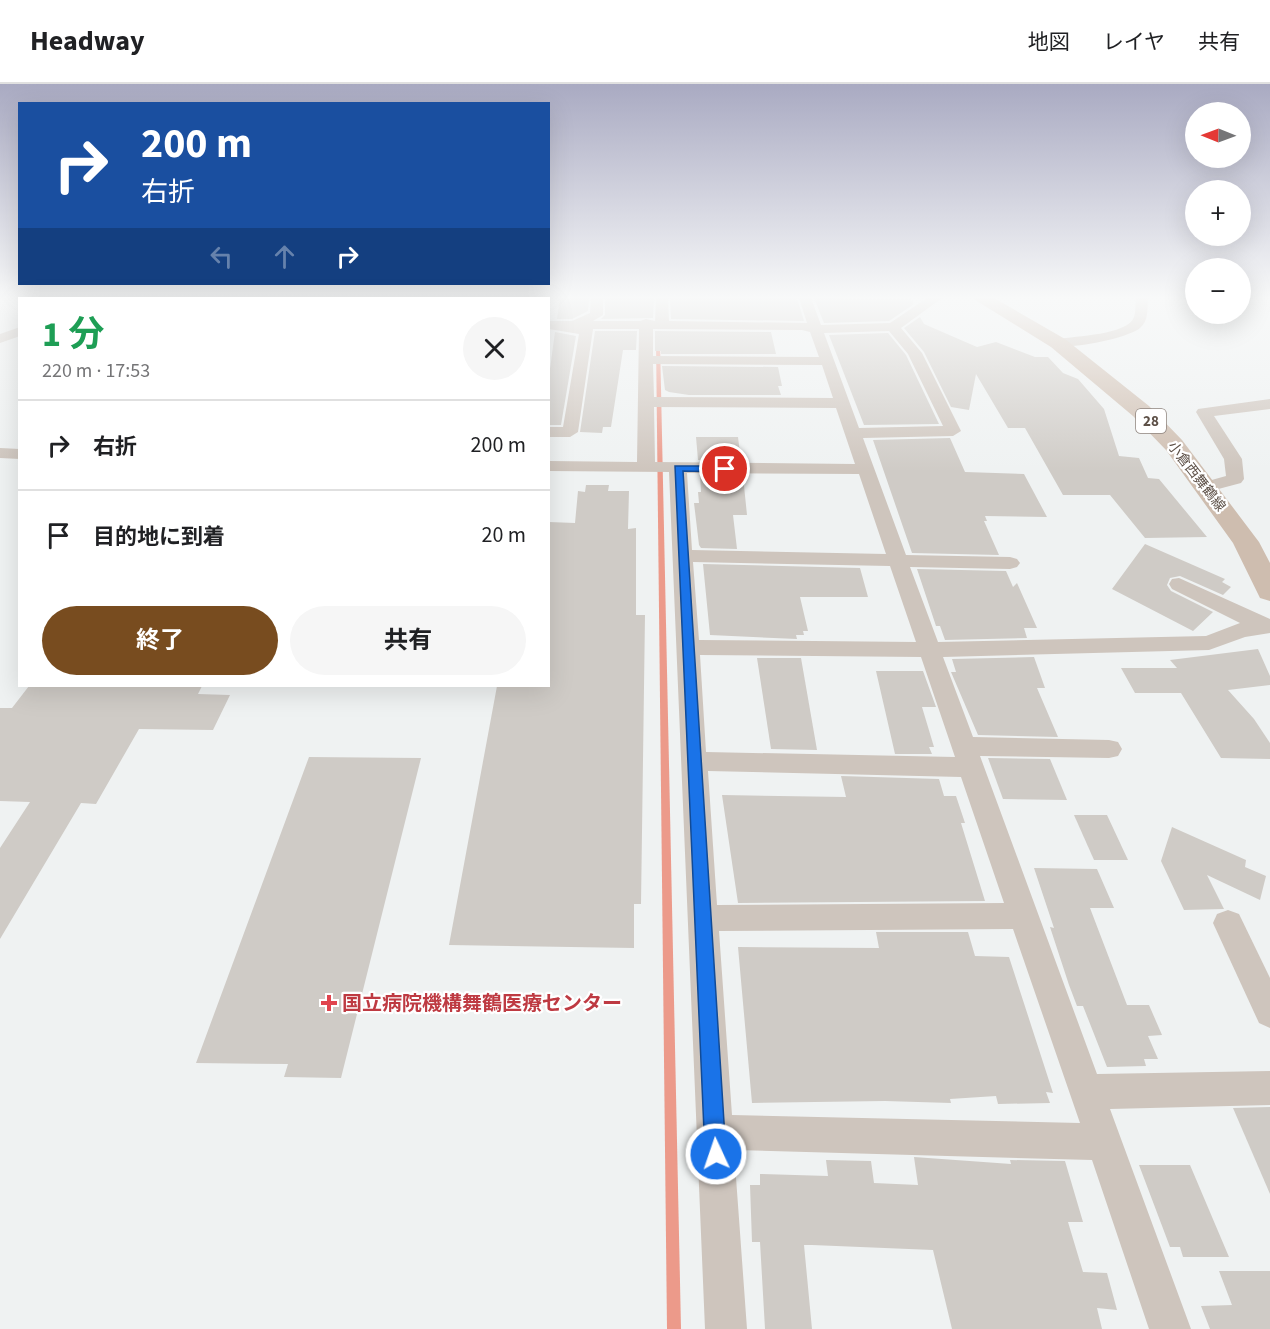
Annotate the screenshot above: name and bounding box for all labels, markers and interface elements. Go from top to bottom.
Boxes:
text: Headway [30,21,145,61]
text: 地図 [1028,27,1070,57]
text: レイヤ [1103,27,1165,57]
text: 共有 [1198,27,1240,57]
north arrow [1185,102,1251,168]
map controls [1185,102,1251,324]
text: 200 m [141,114,252,174]
icon: right [42,126,120,204]
text: 右折 [141,173,195,212]
button: + [1185,180,1251,246]
icon: left [205,240,238,273]
icon: ahead [268,240,301,273]
icon: right [331,240,364,273]
button: − [1185,258,1251,324]
text: 1 分 [42,309,104,360]
button: close [463,317,526,380]
text: 220 m · 17:53 [42,357,150,385]
road number: 28 [1136,409,1166,433]
icon: right [42,429,75,462]
text: 200 m [471,429,526,461]
text: 右折 [93,431,137,463]
street label: 小倉西舞鶴線 [1162,437,1230,516]
pin [699,443,750,494]
icon: arrive [708,452,741,485]
icon: arrive [42,519,75,552]
text: 20 m [481,519,526,551]
text: 目的地に到着 [93,521,225,553]
button: 終了 [42,606,278,675]
button: 共有 [290,606,526,675]
place label: 国立病院機構舞鶴医療センター [342,990,622,1018]
marker: 国立病院機構舞鶴医療センター [320,994,338,1012]
position arrow [684,1122,748,1186]

